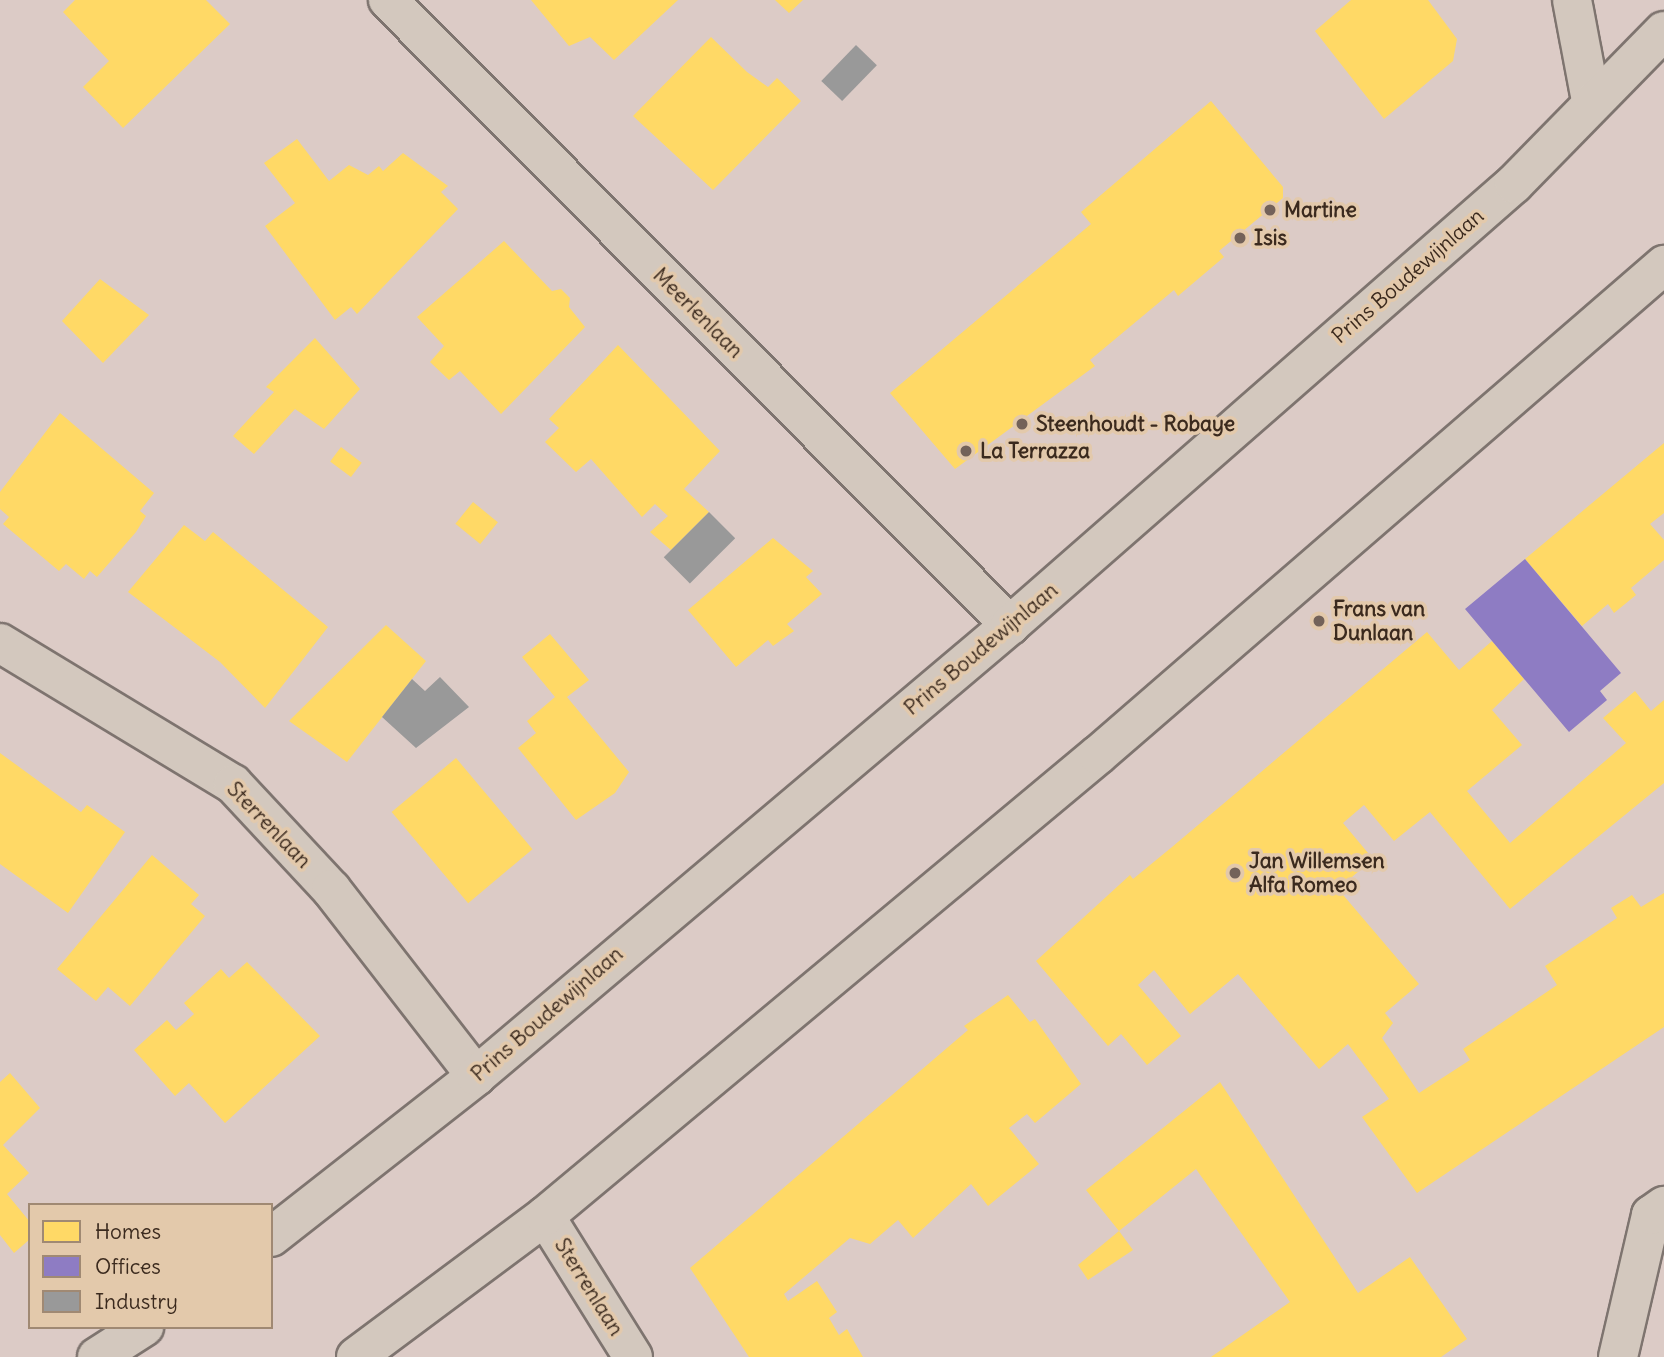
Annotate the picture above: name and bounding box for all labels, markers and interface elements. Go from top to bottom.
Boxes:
place label: Martine [1284,197,1357,223]
marker: Martine [1262,202,1278,218]
street label: Prins Boudewijnlaan [1327,203,1489,349]
place label: Isis [1254,225,1287,251]
marker: Isis [1232,230,1248,246]
street label: Meerlenlaan [648,263,748,363]
place label: Steenhoudt - Robaye [1036,411,1235,437]
marker: Steenhoudt - Robaye [1014,416,1030,432]
place label: La Terrazza [980,438,1090,464]
marker: La Terrazza [958,443,974,459]
street label: Prins Boudewijnlaan [899,577,1063,721]
place label: Frans van Dunlaan [1333,596,1425,646]
marker: Frans van Dunlaan [1311,613,1327,629]
street label: Sterrenlaan [222,777,316,873]
place label: Jan Willemsen Alfa Romeo [1249,848,1385,898]
marker: Jan Willemsen Alfa Romeo [1227,865,1243,881]
street label: Prins Boudewijnlaan [466,941,628,1087]
legend [28,1203,273,1329]
text: Homes [95,1218,161,1245]
street label: Sterrenlaan [549,1234,629,1340]
text: Offices [95,1253,161,1280]
text: Industry [95,1288,178,1315]

